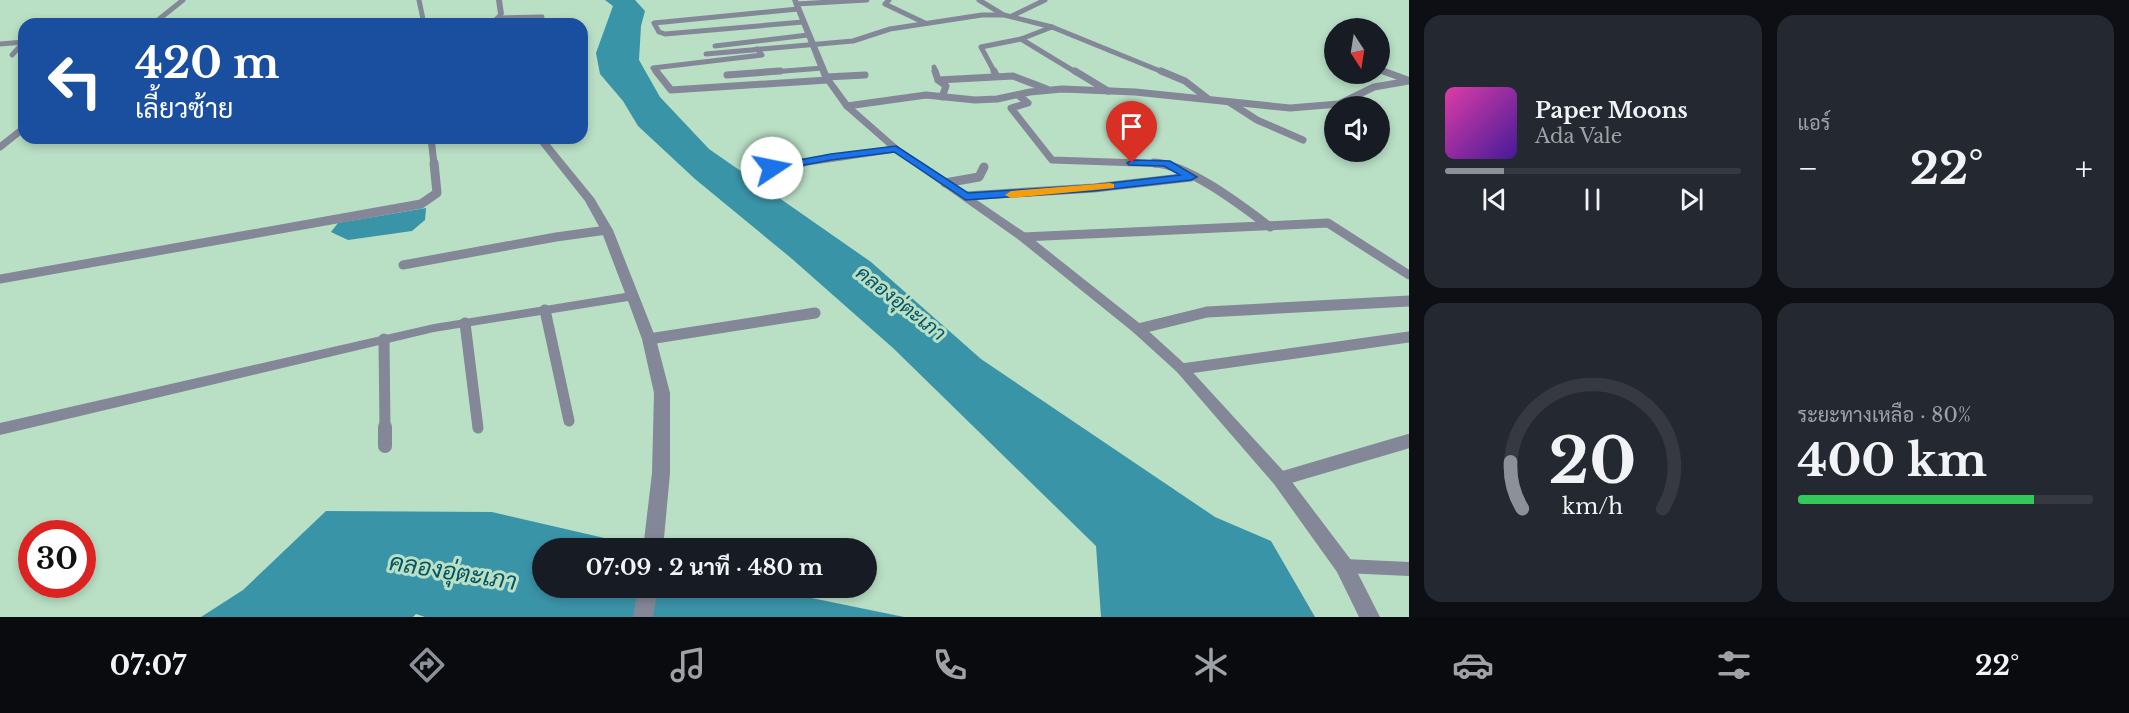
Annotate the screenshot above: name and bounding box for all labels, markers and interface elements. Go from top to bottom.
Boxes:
north arrow [1324,18,1390,84]
map controls [1324,18,1390,162]
text: 420 m [135,37,280,89]
icon: left [36,42,114,120]
text: เลี้ยวซ้าย [135,92,233,125]
button: sound [1324,96,1390,162]
text: Paper Moons [1535,97,1688,124]
pin [1106,101,1157,163]
icon: arrive [1115,110,1148,143]
text: แอร์ [1798,111,1831,135]
text: Ada Vale [1535,124,1622,148]
position arrow [740,136,804,200]
text: 22° [1910,140,1983,196]
text: − [1798,148,1818,189]
text: + [2075,148,2093,189]
icon: previous [1478,183,1511,216]
icon: pause [1576,183,1609,216]
icon: next [1675,183,1708,216]
water label: คลองอุ่ตะเภา [850,261,951,347]
text: ระยะทางเหลือ · 80% [1798,403,1971,427]
text: 20 [1549,422,1637,500]
text: 400 km [1798,432,1987,488]
text: km/h [1562,494,1623,521]
speed limit sign: 30 [18,520,96,598]
water label: คลองอุ่ตะเภา [387,547,519,598]
text: 07:09 · 2 นาที · 480 m [586,554,823,581]
icon: directions [406,644,448,686]
icon: music [667,644,709,686]
icon: phone [929,644,971,686]
icon: climate [1190,644,1232,686]
icon: car [1452,644,1494,686]
icon: filters [1713,644,1755,686]
text: 07:07 [110,649,186,682]
text: 22° [1975,649,2019,682]

